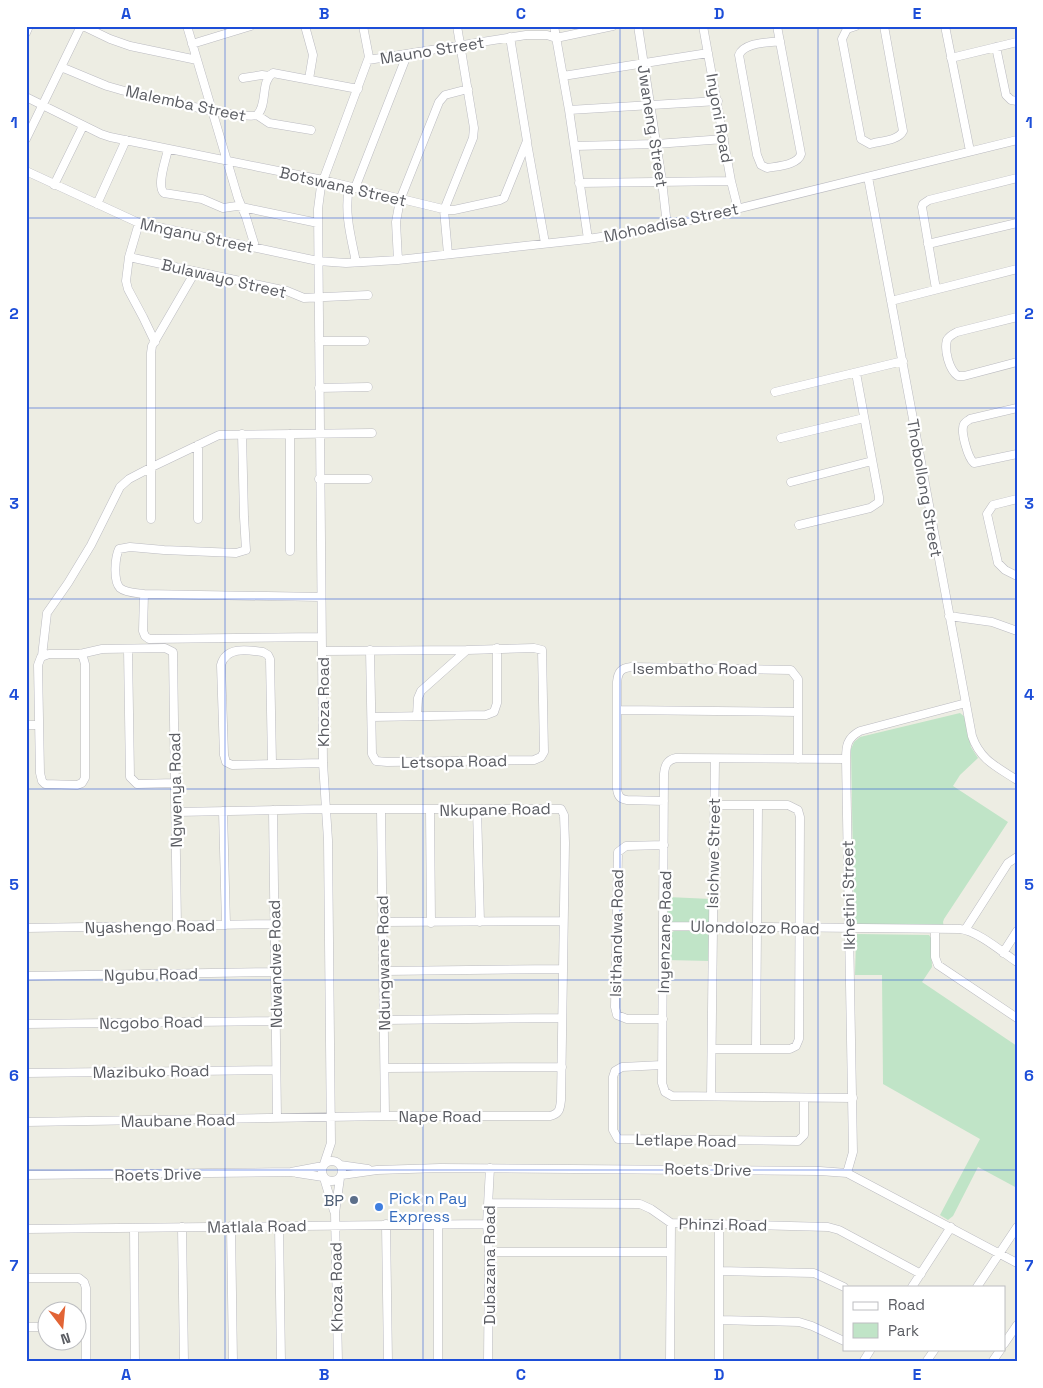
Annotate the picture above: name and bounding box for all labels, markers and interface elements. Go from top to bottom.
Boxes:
text: A [121,3,131,24]
text: B [319,3,329,24]
text: C [516,3,526,24]
text: D [714,3,724,24]
text: E [913,3,922,24]
street label: Mauno Street [378,32,486,69]
street label: Jwaneng Street [632,63,673,189]
street label: Inyoni Road [701,72,738,164]
street label: Malemba Street [124,80,248,127]
text: 1 [10,112,18,133]
text: 1 [1025,112,1033,133]
street label: Botswana Street [277,162,408,211]
street label: Mohoadisa Street [602,198,740,247]
street label: Mnganu Street [138,213,256,258]
street label: Bulawayo Street [159,254,288,303]
text: 2 [9,303,19,324]
text: 2 [1024,303,1034,324]
street label: Thobollong Street [902,417,947,559]
text: 3 [9,493,19,514]
text: 3 [1024,493,1034,514]
street label: Khoza Road [313,657,334,747]
street label: Isembatho Road [632,658,758,679]
text: 4 [9,684,19,705]
text: 4 [1024,684,1034,705]
street label: Ngwenya Road [164,732,187,848]
street label: Letsopa Road [401,750,507,773]
street label: Isichwe Street [702,797,725,909]
street label: Nkupane Road [439,798,551,821]
street label: Ikhetini Street [837,840,860,950]
street label: Isithandwa Road [605,869,628,997]
street label: Inyenzane Road [653,870,676,994]
text: 5 [9,874,19,895]
text: 5 [1024,874,1034,895]
street label: Ndungwane Road [372,895,395,1031]
street label: Ndwandwe Road [264,900,287,1028]
street label: Nyashengo Road [85,915,215,938]
street label: Ulondolozo Road [690,916,820,939]
street label: Ngubu Road [104,963,198,986]
street label: Ncgobo Road [99,1011,203,1034]
street label: Mazibuko Road [92,1060,210,1083]
text: 6 [9,1065,19,1086]
text: 6 [1024,1065,1034,1086]
street label: Nape Road [399,1106,481,1127]
street label: Maubane Road [120,1109,236,1132]
street label: Letlape Road [635,1129,737,1152]
street label: Roets Drive [664,1158,752,1181]
street label: Roets Drive [114,1163,202,1186]
place label: Pick n Pay Express [389,1188,467,1227]
place label: BP [324,1190,344,1211]
marker: BP [348,1194,360,1206]
marker: Pick n Pay Express [373,1201,385,1213]
street label: Dubazana Road [479,1205,500,1325]
street label: Phinzi Road [678,1213,768,1236]
street label: Matlala Road [207,1215,307,1238]
street label: Khoza Road [325,1242,348,1332]
text: 7 [10,1255,19,1276]
text: 7 [1025,1255,1034,1276]
legend [843,1286,1006,1350]
text: Road [888,1295,925,1314]
north arrow [38,1300,88,1350]
text: Park [888,1321,919,1340]
text: N [59,1329,73,1348]
text: A [121,1364,131,1385]
text: B [319,1364,329,1385]
text: C [516,1364,526,1385]
text: D [714,1364,724,1385]
text: E [913,1364,922,1385]

